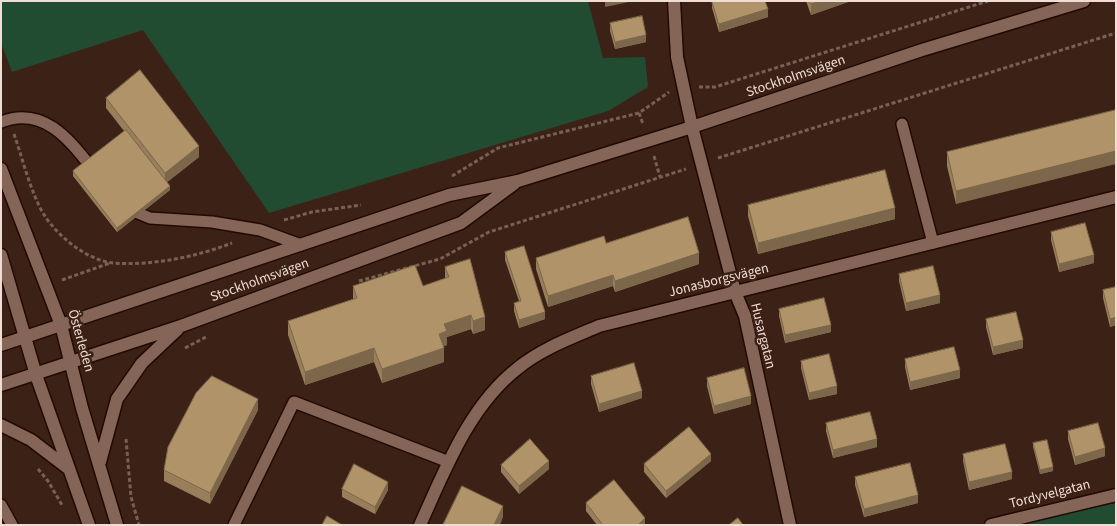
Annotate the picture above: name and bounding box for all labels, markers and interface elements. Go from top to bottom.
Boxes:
street label: Stockholmsvägen [744,52,848,102]
street label: Stockholmsvägen [208,255,312,307]
street label: Jonasborgsvägen [667,260,771,302]
street label: Husargatan [746,301,778,371]
street label: Österleden [63,308,97,374]
street label: Tordyvelgatan [1008,477,1092,513]

